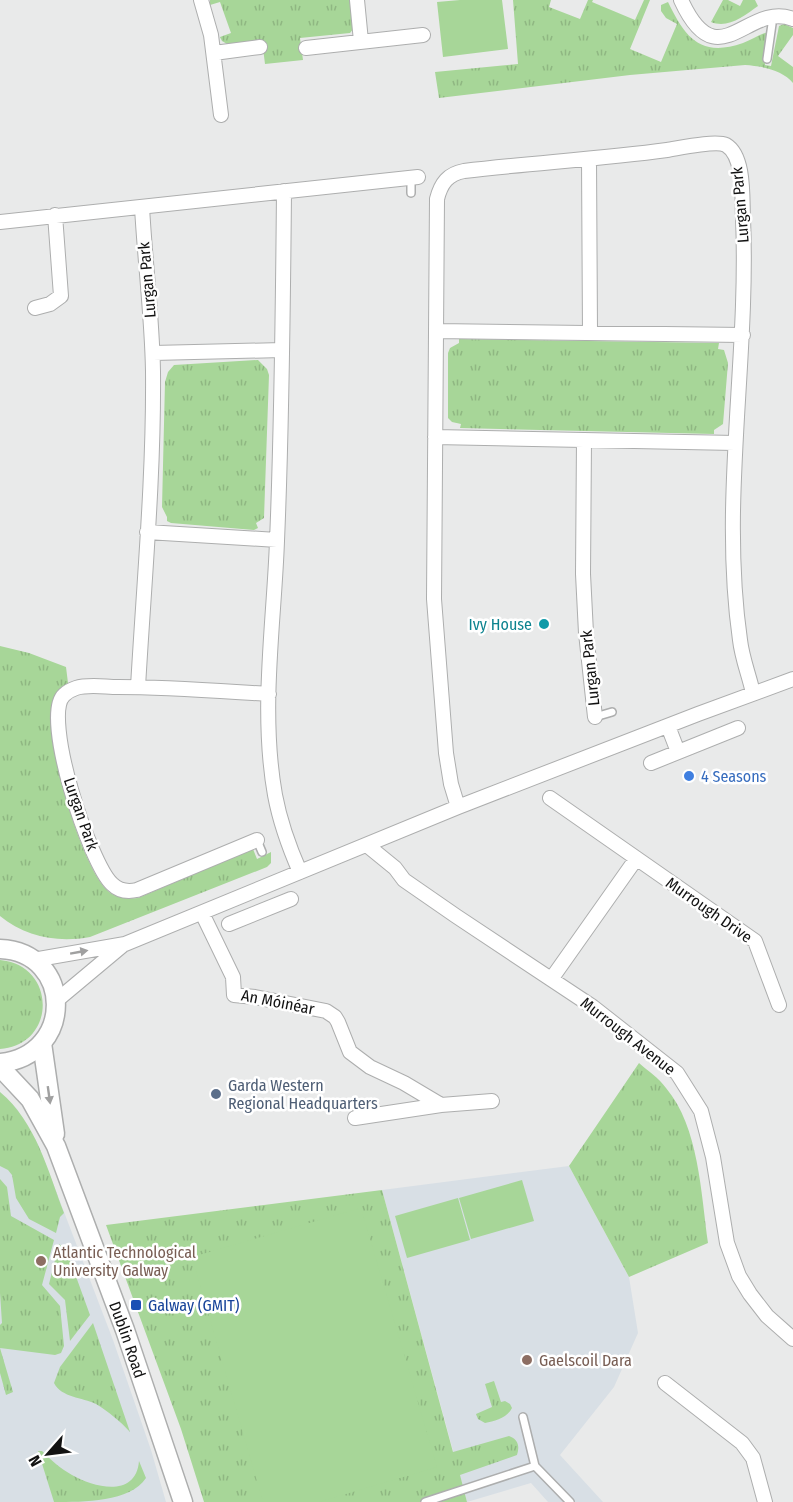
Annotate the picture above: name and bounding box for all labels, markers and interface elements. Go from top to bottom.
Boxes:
street label: Lurgan Park [727,166,753,244]
street label: Lurgan Park [134,241,160,319]
place label: Ivy House [469,615,532,634]
marker: Ivy House [537,617,551,631]
street label: Lurgan Park [577,629,603,707]
place label: 4 Seasons [701,767,767,786]
marker: 4 Seasons [682,769,696,783]
street label: Lurgan Park [60,775,103,854]
street label: Murrough Drive [662,873,756,947]
one-way arrow [70,947,89,956]
street label: An Móinéar [240,986,317,1018]
street label: Murrough Avenue [577,993,679,1079]
place label: Garda Western Regional Headquarters [228,1076,378,1113]
one-way arrow [44,1085,53,1104]
marker: Garda Western Regional Headquarters [209,1087,223,1101]
place label: Atlantic Technological University Galway [53,1243,196,1280]
marker: Atlantic Technological University Galway [34,1254,48,1268]
place label: Galway (GMIT) [148,1296,240,1315]
marker: Galway (GMIT) [129,1298,143,1312]
street label: Dublin Road [106,1299,150,1380]
place label: Gaelscoil Dara [539,1351,632,1370]
marker: Gaelscoil Dara [520,1353,534,1367]
north arrow [18,1424,78,1484]
text: N [25,1452,46,1470]

